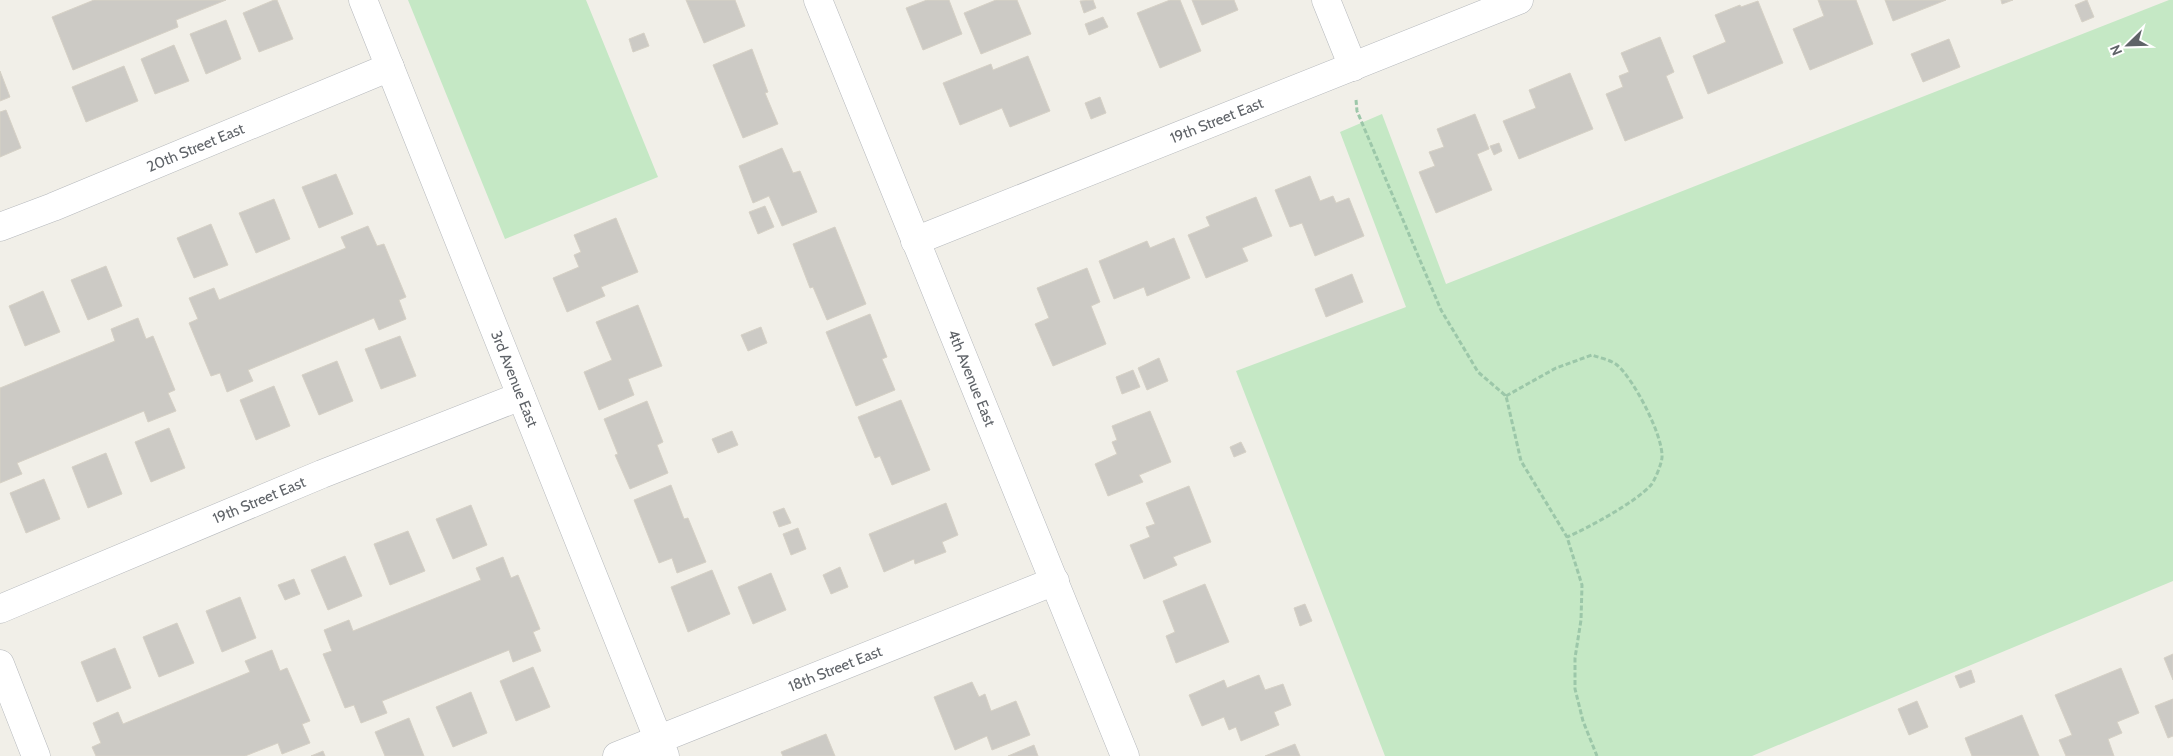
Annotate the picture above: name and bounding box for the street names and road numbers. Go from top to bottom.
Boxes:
street label: 19th Street East [1168,94,1266,147]
street label: 20th Street East [144,120,247,176]
street label: 4th Avenue East [944,327,999,429]
street label: 3rd Avenue East [487,328,542,430]
street label: 19th Street East [210,473,308,528]
street label: 18th Street East [786,642,885,696]

